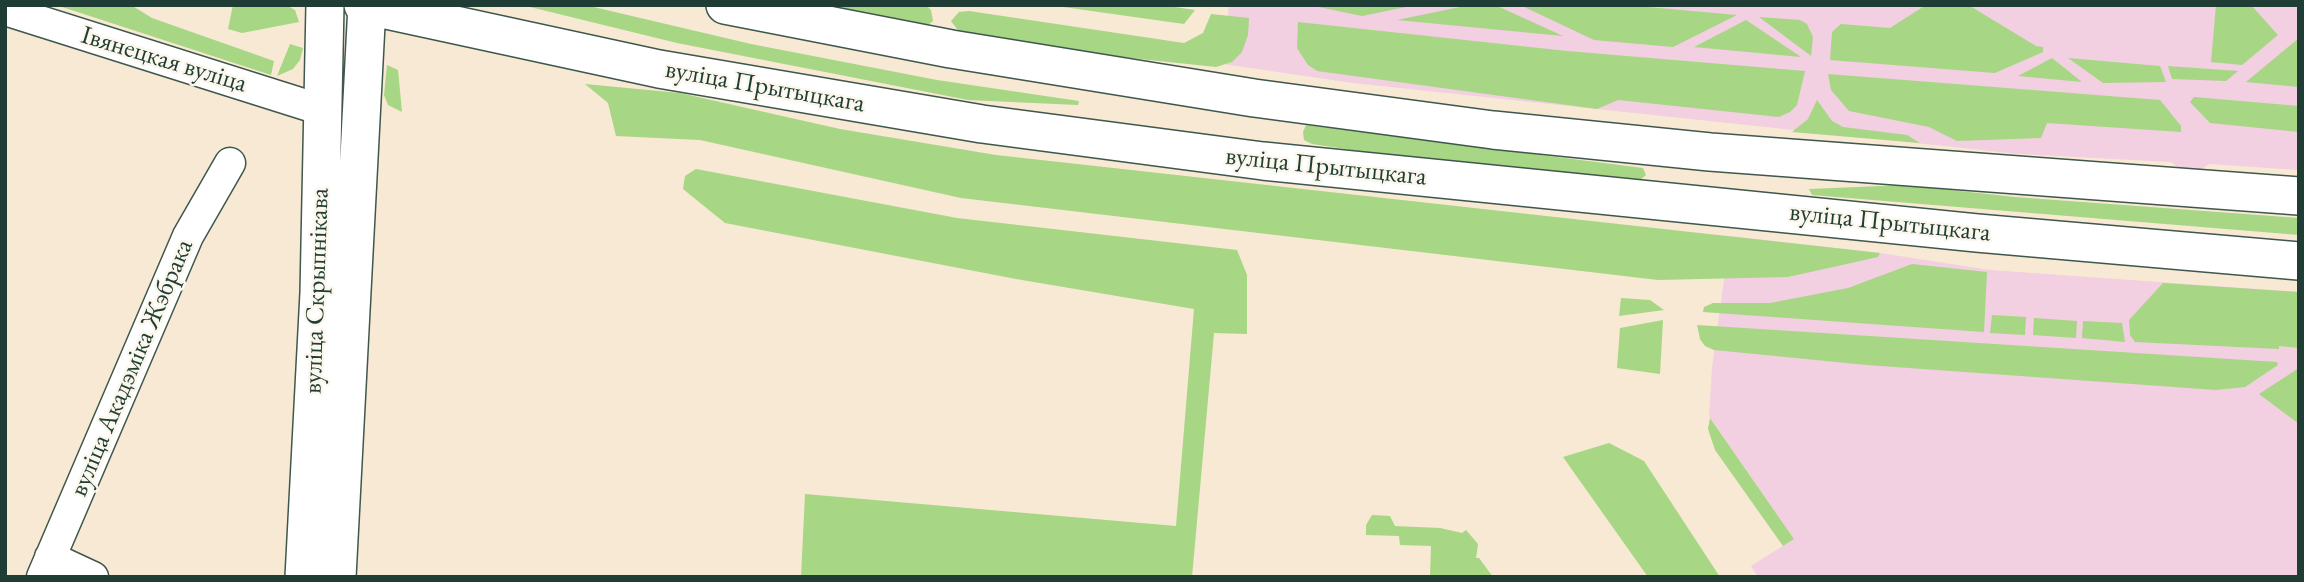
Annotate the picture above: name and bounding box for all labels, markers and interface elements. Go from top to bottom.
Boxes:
street label: Івянецкая вуліца [77,20,251,100]
street label: вуліца Прытыцкага [663,54,867,120]
street label: вуліца Прытыцкага [1224,141,1428,193]
street label: вуліца Скрыпнікава [298,187,336,395]
street label: вуліца Прытыцкага [1788,197,1992,249]
street label: вуліца Акадэміка Жэбрака [64,235,200,501]

